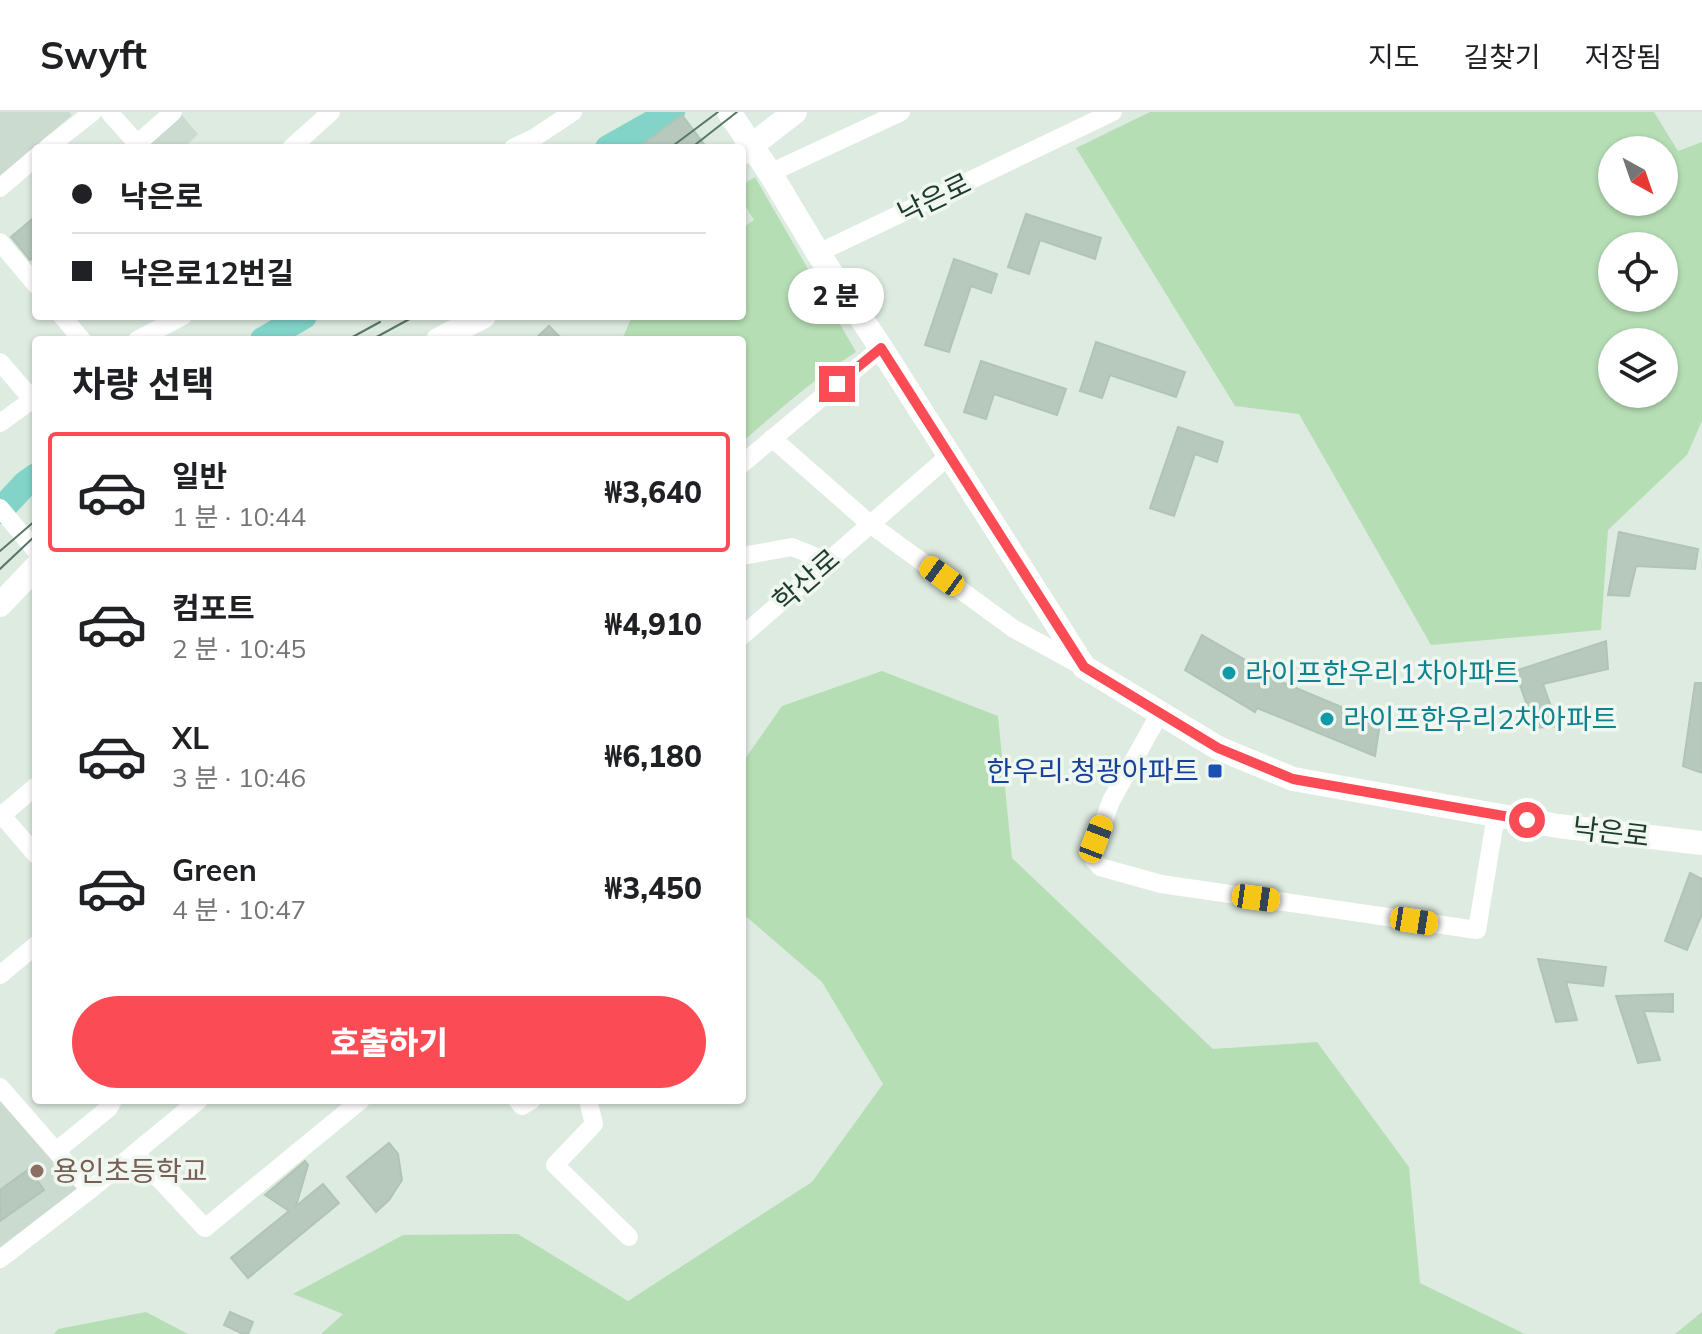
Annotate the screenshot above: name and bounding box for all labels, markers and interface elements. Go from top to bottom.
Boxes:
text: Swyft [40,31,147,79]
text: 지도 [1368,39,1419,74]
text: 길찾기 [1463,39,1541,74]
text: 저장됨 [1585,39,1662,74]
north arrow [1598,136,1678,216]
map controls [1598,136,1678,408]
street label: 낙은로 [891,165,976,230]
text: 낙은로 [120,177,203,215]
button: locate [1598,232,1678,312]
text: 낙은로12번길 [120,254,294,292]
callout: 2 분 [789,268,885,324]
text: 2 분 [813,279,859,312]
button: layers [1598,328,1678,408]
text: 차량 선택 [72,361,214,406]
route end [819,366,855,402]
icon: car [76,456,148,528]
text: 일반 [172,457,227,495]
text: ₩3,640 [604,473,702,511]
text: 1 분 · 10:44 [172,500,306,533]
street label: 학산로 [765,541,846,618]
car [916,552,968,600]
icon: car [76,588,148,660]
text: 컴포트 [172,589,255,627]
text: ₩4,910 [604,605,702,643]
text: 2 분 · 10:45 [172,632,306,665]
place label: 라이프한우리1차아파트 [1245,655,1519,690]
marker: 라이프한우리1차아파트 [1220,664,1238,682]
place label: 라이프한우리2차아파트 [1343,701,1617,736]
marker: 라이프한우리2차아파트 [1318,710,1336,728]
text: XL [172,719,209,757]
icon: car [76,720,148,792]
text: ₩6,180 [604,737,702,775]
place label: 한우리.청광아파트 [987,753,1199,788]
text: 3 분 · 10:46 [172,761,306,794]
marker: 한우리.청광아파트 [1206,762,1224,780]
route start [1509,802,1545,838]
street label: 낙은로 [1571,809,1652,854]
car [1076,812,1116,866]
text: Green [172,851,257,889]
icon: car [76,852,148,924]
text: ₩3,450 [604,869,702,907]
car [1231,883,1281,913]
text: 4 분 · 10:47 [172,893,306,926]
car [1388,905,1440,937]
button: 호출하기 [72,996,706,1088]
place label: 용인초등학교 [53,1153,208,1188]
marker: 용인초등학교 [28,1162,46,1180]

